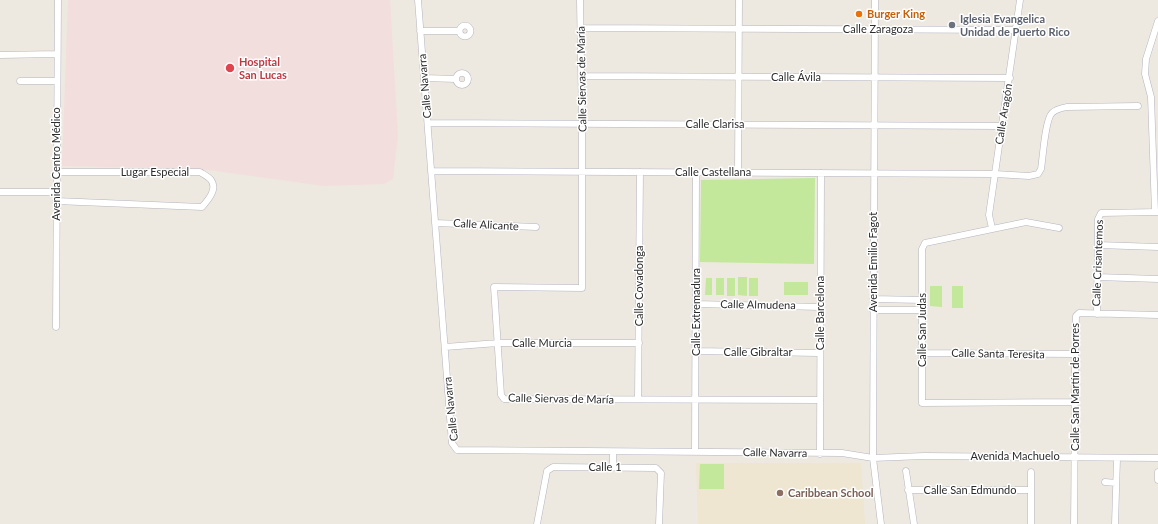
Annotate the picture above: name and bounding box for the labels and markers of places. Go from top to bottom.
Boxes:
place label: Burger King [867,7,925,21]
marker: Burger King [854,9,864,19]
place label: Iglesia Evangelica Unidad de Puerto Rico [960,12,1070,38]
marker: Iglesia Evangelica Unidad de Puerto Rico [947,20,957,30]
place label: Hospital San Lucas [239,55,287,81]
marker: Hospital San Lucas [224,62,236,74]
place label: Caribbean School [788,486,873,500]
marker: Caribbean School [775,488,785,498]

